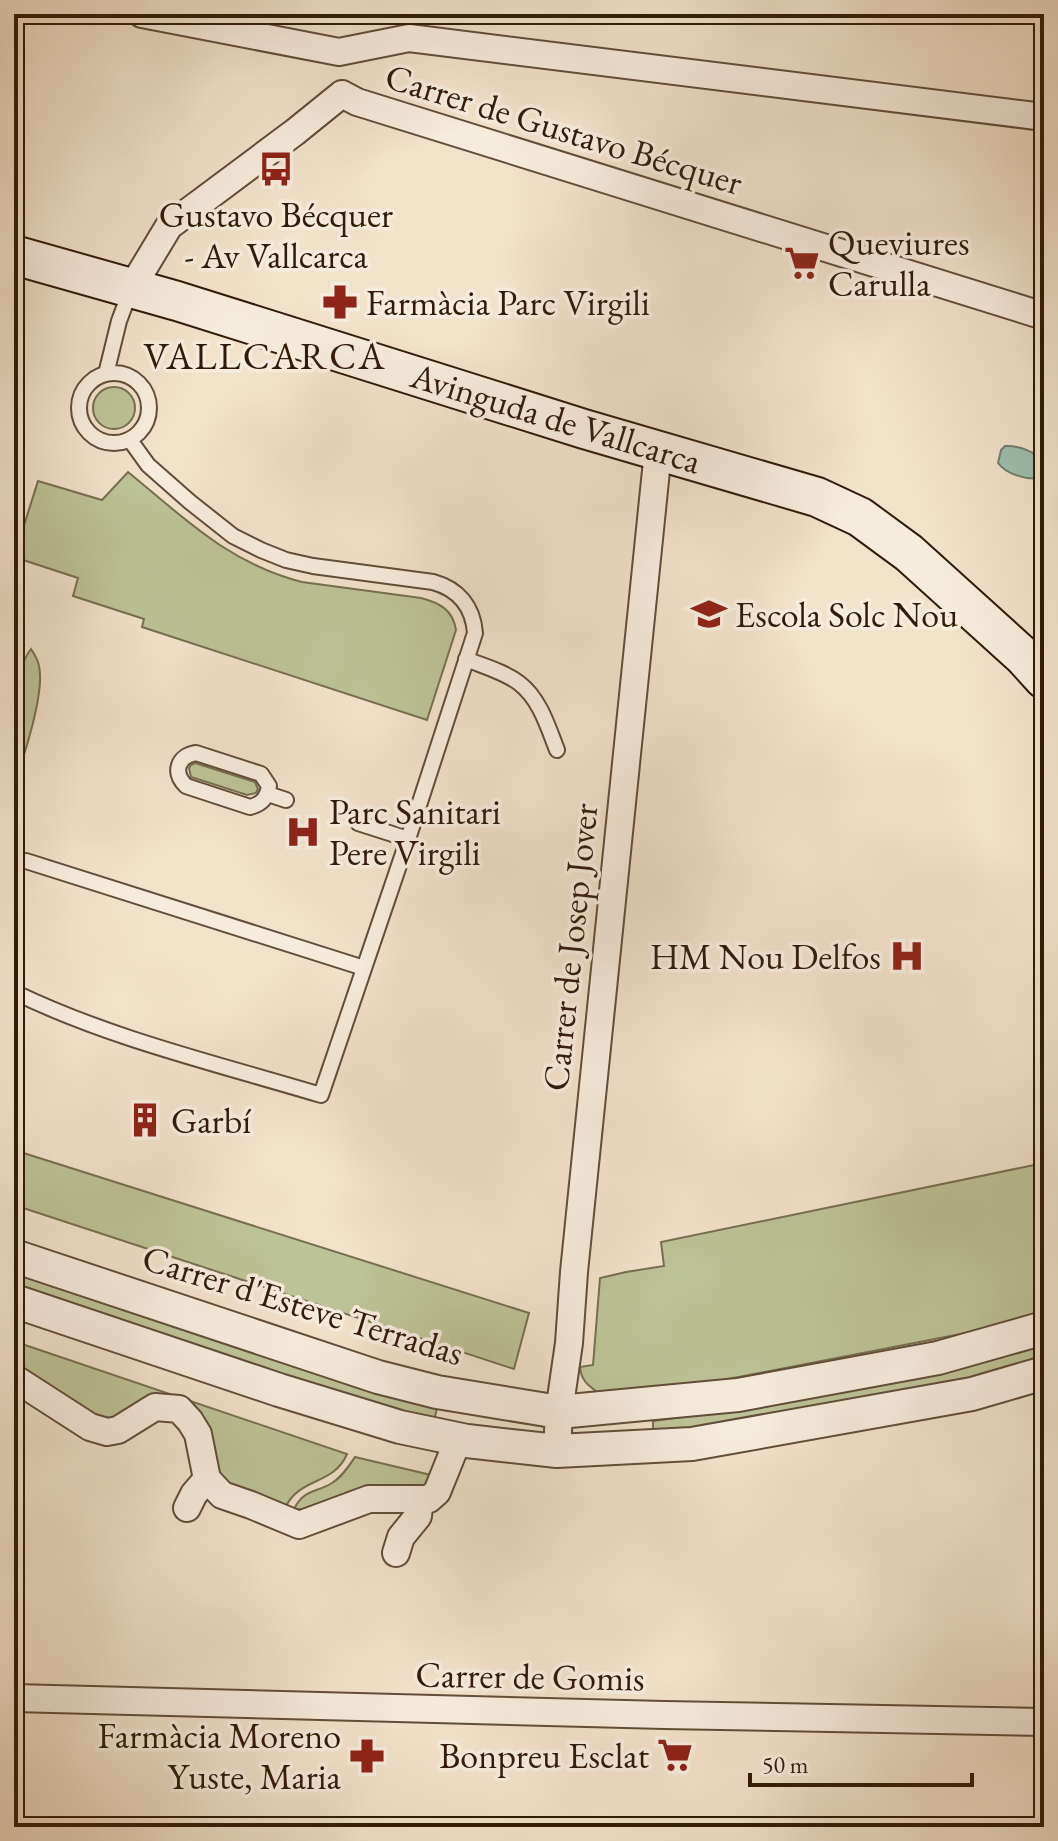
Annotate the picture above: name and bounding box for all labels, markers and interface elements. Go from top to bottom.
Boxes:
street label: Carrer de Gustavo Bécquer [380,52,748,206]
bus stop icon: Gustavo Bécquer - Av Vallcarca [257,150,295,188]
place label: Gustavo Bécquer - Av Vallcarca [159,191,393,279]
place label: Queviures Carulla [828,219,970,307]
supermarket icon: Queviures Carulla [783,244,821,282]
place label: Farmàcia Parc Virgili [366,279,650,326]
pharmacy icon: Farmàcia Parc Virgili [321,283,359,321]
district label: VALLCARCA [144,331,386,380]
street label: Avinguda de Vallcarca [404,351,707,485]
place label: Escola Solc Nou [735,591,958,638]
school or university icon: Escola Solc Nou [690,595,728,633]
place label: Parc Sanitari Pere Virgili [329,788,501,876]
street label: Carrer de Josep Jover [532,801,608,1093]
hospital icon: Parc Sanitari Pere Virgili [284,813,322,851]
place label: HM Nou Delfos [650,933,881,980]
hospital icon: HM Nou Delfos [888,937,926,975]
place label: Garbí [171,1097,251,1144]
building icon: Garbí [126,1101,164,1139]
street label: Carrer d'Esteve Terradas [137,1234,469,1376]
street label: Carrer de Gomis [415,1651,645,1701]
place label: Farmàcia Moreno Yuste, Maria [97,1712,342,1800]
place label: Bonpreu Esclat [439,1732,650,1779]
supermarket icon: Bonpreu Esclat [656,1736,694,1774]
pharmacy icon: Farmàcia Moreno Yuste, Maria [348,1737,386,1775]
scale bar [750,1737,972,1787]
text: 50 m [762,1749,809,1780]

